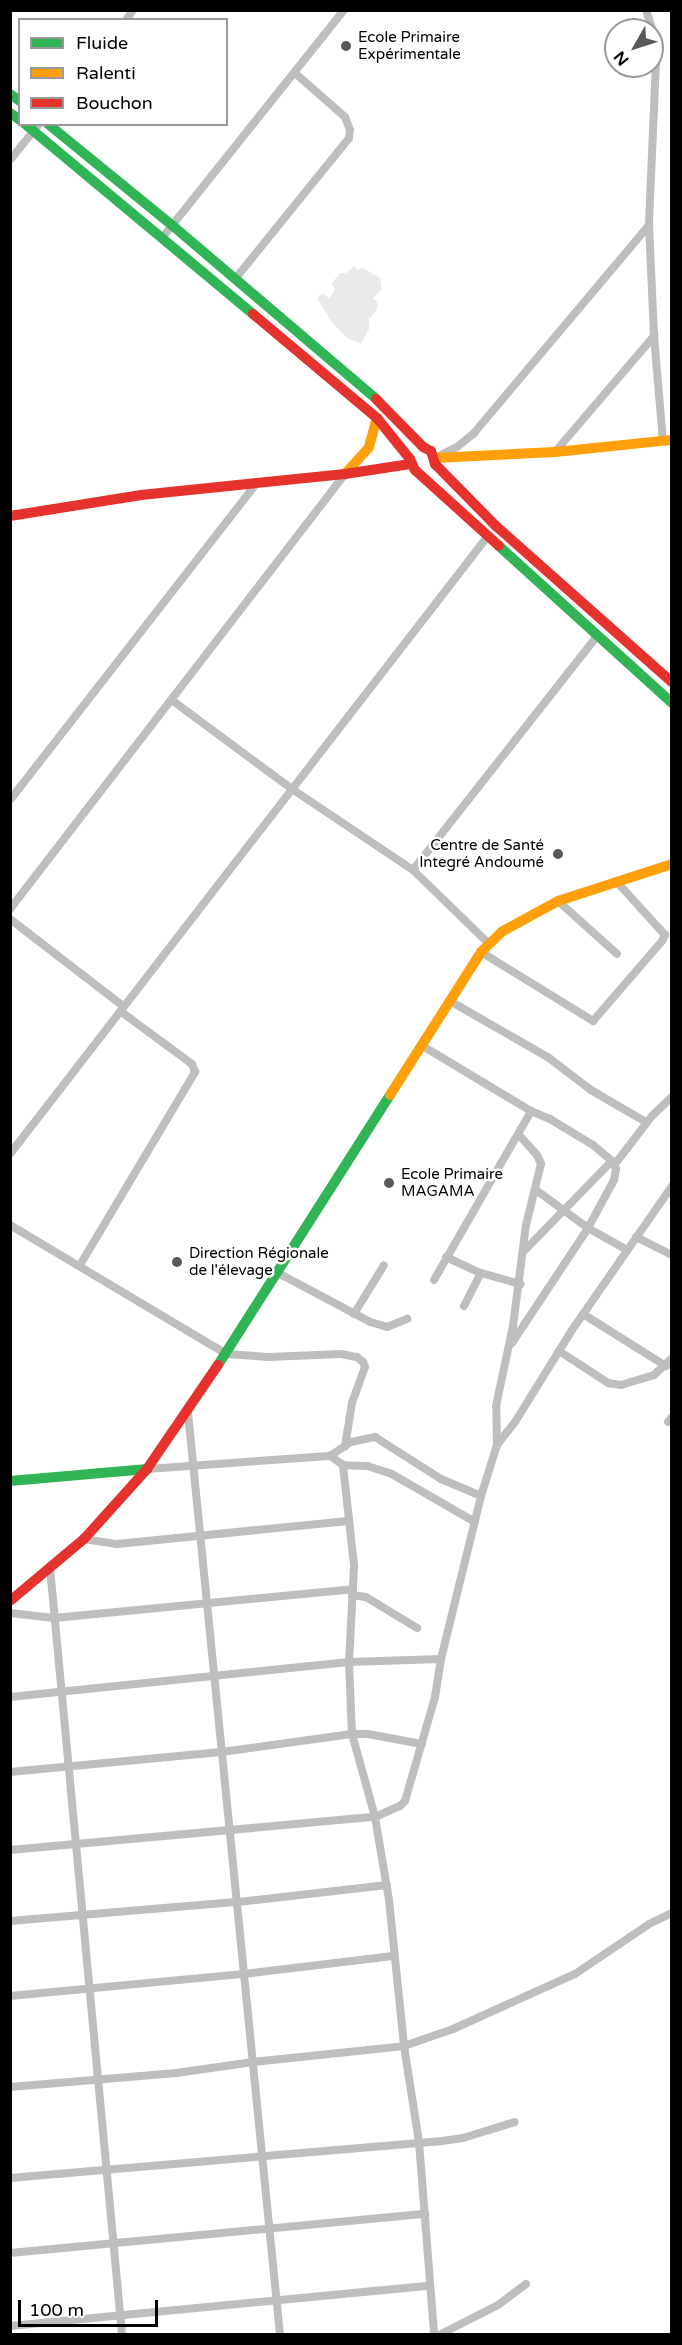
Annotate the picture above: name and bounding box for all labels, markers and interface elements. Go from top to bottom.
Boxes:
legend [18,18,228,126]
north arrow [604,18,664,78]
place label: Ecole Primaire Expérimentale [358,28,461,63]
text: Fluide [76,32,128,54]
marker: Ecole Primaire Expérimentale [339,39,353,53]
text: N [610,47,633,69]
text: Ralenti [76,62,136,84]
text: Bouchon [76,92,153,114]
place label: Centre de Santé Integré Andoumé [419,836,544,871]
marker: Centre de Santé Integré Andoumé [549,845,567,863]
place label: Ecole Primaire MAGAMA [401,1165,503,1200]
marker: Ecole Primaire MAGAMA [382,1176,396,1190]
place label: Direction Régionale de l'élevage [189,1244,329,1279]
marker: Direction Régionale de l'élevage [170,1255,184,1269]
scale bar [21,2288,160,2326]
text: 100 m [29,2299,84,2321]

